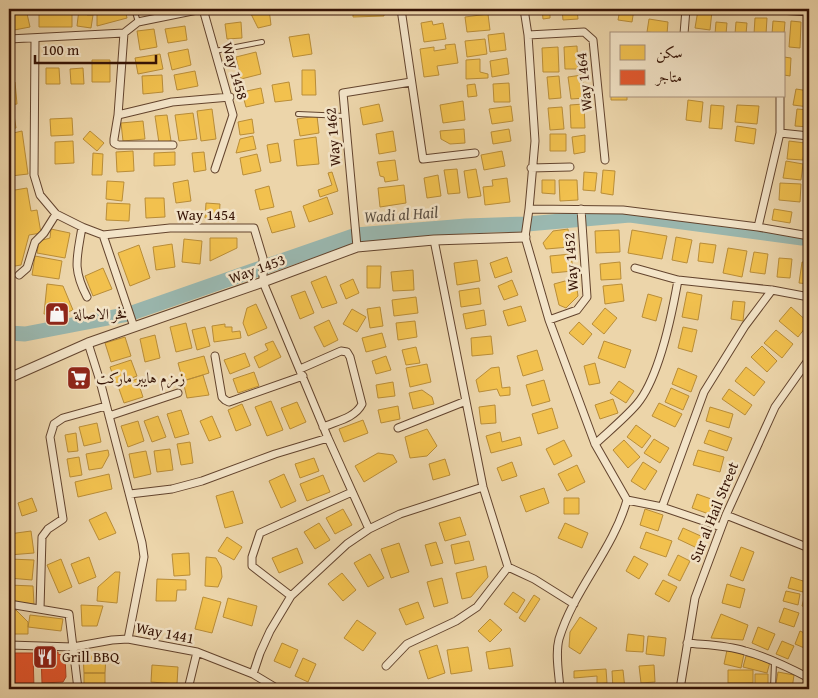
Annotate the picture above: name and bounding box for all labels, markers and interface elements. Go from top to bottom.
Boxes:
scale bar [35,32,156,64]
legend [610,32,786,98]
text: 100 m [42,39,80,60]
street label: Way 1458 [217,40,254,102]
text: سكن [656,42,683,63]
street label: Way 1464 [570,52,597,112]
text: متاجر [654,66,682,87]
street label: Way 1462 [319,107,346,167]
water label: Wadi al Hail [363,199,439,229]
street label: Way 1454 [177,204,235,225]
street label: Way 1452 [558,232,583,292]
street label: Way 1453 [226,249,288,288]
shop icon: فخر الاصالة [44,301,70,327]
place label: فخر الاصالة [73,303,127,324]
supermarket icon: زمزم هايبر ماركت [66,365,92,391]
place label: زمزم هايبر ماركت [96,367,185,391]
street label: Sur al Hail Street [684,458,743,565]
street label: Way 1441 [134,617,196,648]
restaurant icon: Grill BBQ [32,644,58,670]
place label: Grill BBQ [62,646,120,667]

